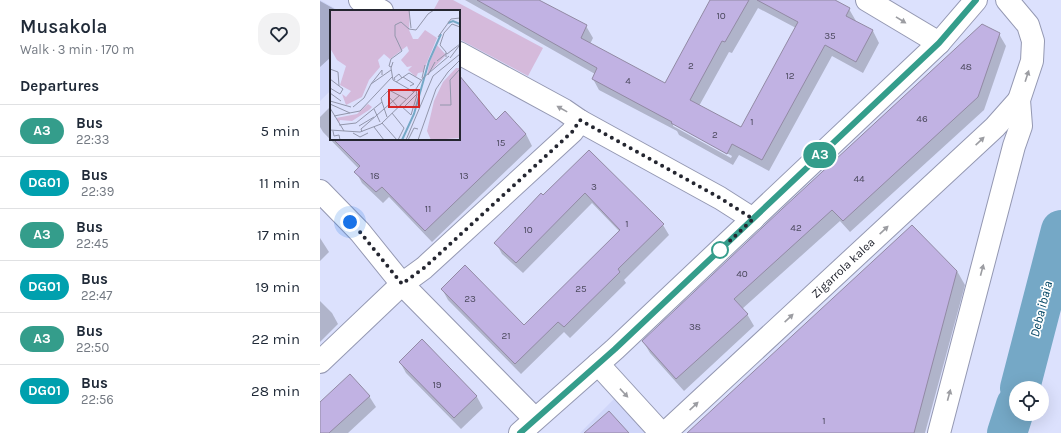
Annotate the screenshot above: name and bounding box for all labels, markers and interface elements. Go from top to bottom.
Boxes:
inset map [330,10,460,140]
house number: 10 [716,10,726,22]
button: heart [258,13,300,55]
text: Musakola [20,16,108,38]
one-way arrow [896,16,906,24]
house number: 35 [824,30,836,42]
text: Walk · 3 min · 170 m [20,42,134,57]
house number: 2 [688,60,694,72]
house number: 48 [960,61,972,73]
house number: 12 [785,70,795,82]
one-way arrow [1024,70,1030,82]
house number: 4 [625,75,631,87]
text: Departures [20,77,99,95]
one-way arrow [556,106,567,112]
house number: 46 [916,113,928,125]
text: Bus [76,114,103,132]
house number: 1 [750,116,754,128]
text: A3 [33,122,51,139]
text: 5 min [260,122,300,140]
house number: 2 [712,129,718,141]
text: 22:33 [76,132,109,147]
house number: 15 [497,137,506,149]
one-way arrow [975,137,985,146]
line badge: A3 [802,142,838,168]
text: A3 [811,146,829,163]
text: Bus [81,166,108,184]
house number: 18 [370,170,380,182]
house number: 13 [459,170,469,182]
house number: 44 [853,173,865,185]
text: DG01 [28,174,61,191]
text: 11 min [259,174,300,192]
house number: 3 [591,181,597,193]
text: 22:39 [81,184,114,199]
house number: 11 [425,203,431,215]
your location [340,212,360,232]
text: Bus [76,218,103,236]
house number: 1 [625,218,629,230]
house number: 42 [790,222,802,234]
house number: 10 [523,224,533,236]
one-way arrow [879,225,889,235]
text: A3 [33,226,51,243]
text: 17 min [257,226,300,244]
street label: Zigarrola kalea [808,235,878,301]
text: 22:45 [76,236,109,251]
unlabelled marker [711,241,729,259]
one-way arrow [979,263,985,276]
house number: 40 [736,268,748,280]
text: Bus [81,270,108,288]
text: DG01 [28,278,61,295]
text: 19 min [255,278,300,296]
water label: Deba ibaia [1027,279,1055,338]
house number: 25 [575,283,587,295]
text: 22:47 [81,288,112,303]
house number: 23 [464,293,476,305]
one-way arrow [784,313,794,323]
house number: 38 [689,321,701,333]
text: Bus [76,322,103,340]
text: A3 [33,330,51,347]
text: 22 min [251,330,300,348]
house number: 21 [501,330,511,342]
text: 22:50 [76,340,109,355]
text: Bus [81,374,108,392]
house number: 19 [432,379,442,391]
map controls [1009,381,1049,421]
button: locate [1009,381,1049,421]
text: DG01 [28,382,61,399]
text: 28 min [251,382,300,400]
one-way arrow [620,388,629,398]
one-way arrow [946,389,952,402]
text: 22:56 [81,392,114,407]
one-way arrow [688,402,699,411]
house number: 1 [822,415,826,427]

